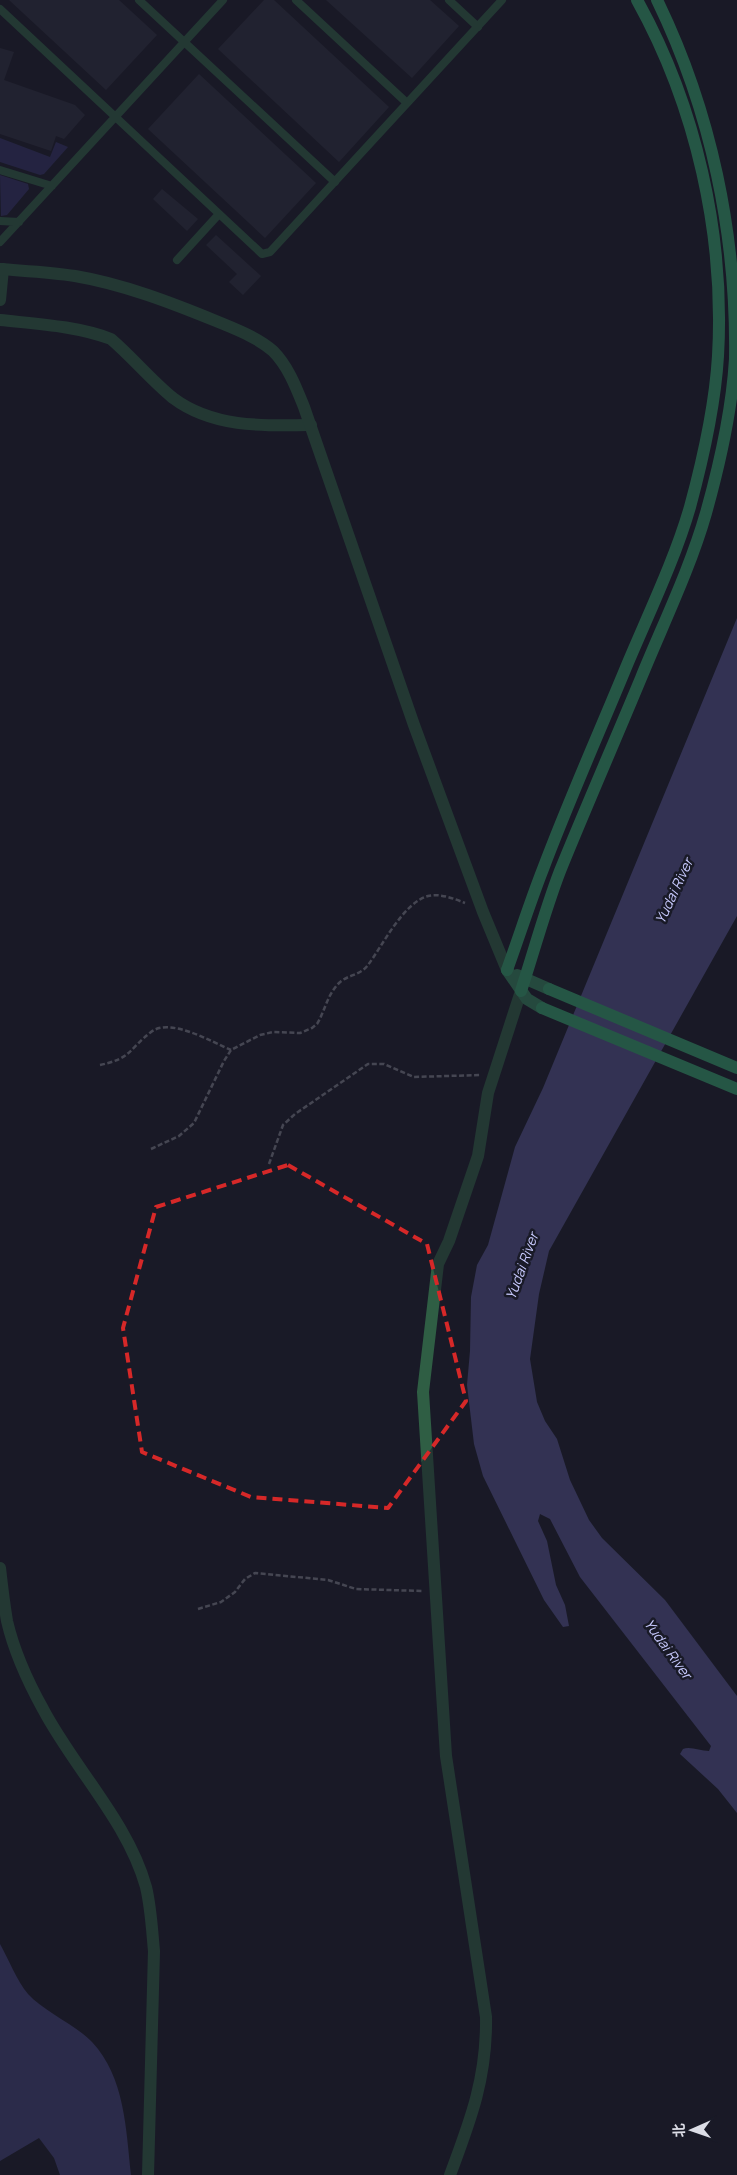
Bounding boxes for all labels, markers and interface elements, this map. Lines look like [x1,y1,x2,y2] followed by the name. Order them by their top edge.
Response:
[650,853,698,926] water label: Yudai River
[501,1228,543,1302] water label: Yudai River
[640,1615,698,1684] water label: Yudai River
[667,2105,717,2155] north arrow
[669,2123,688,2138] text: 北

